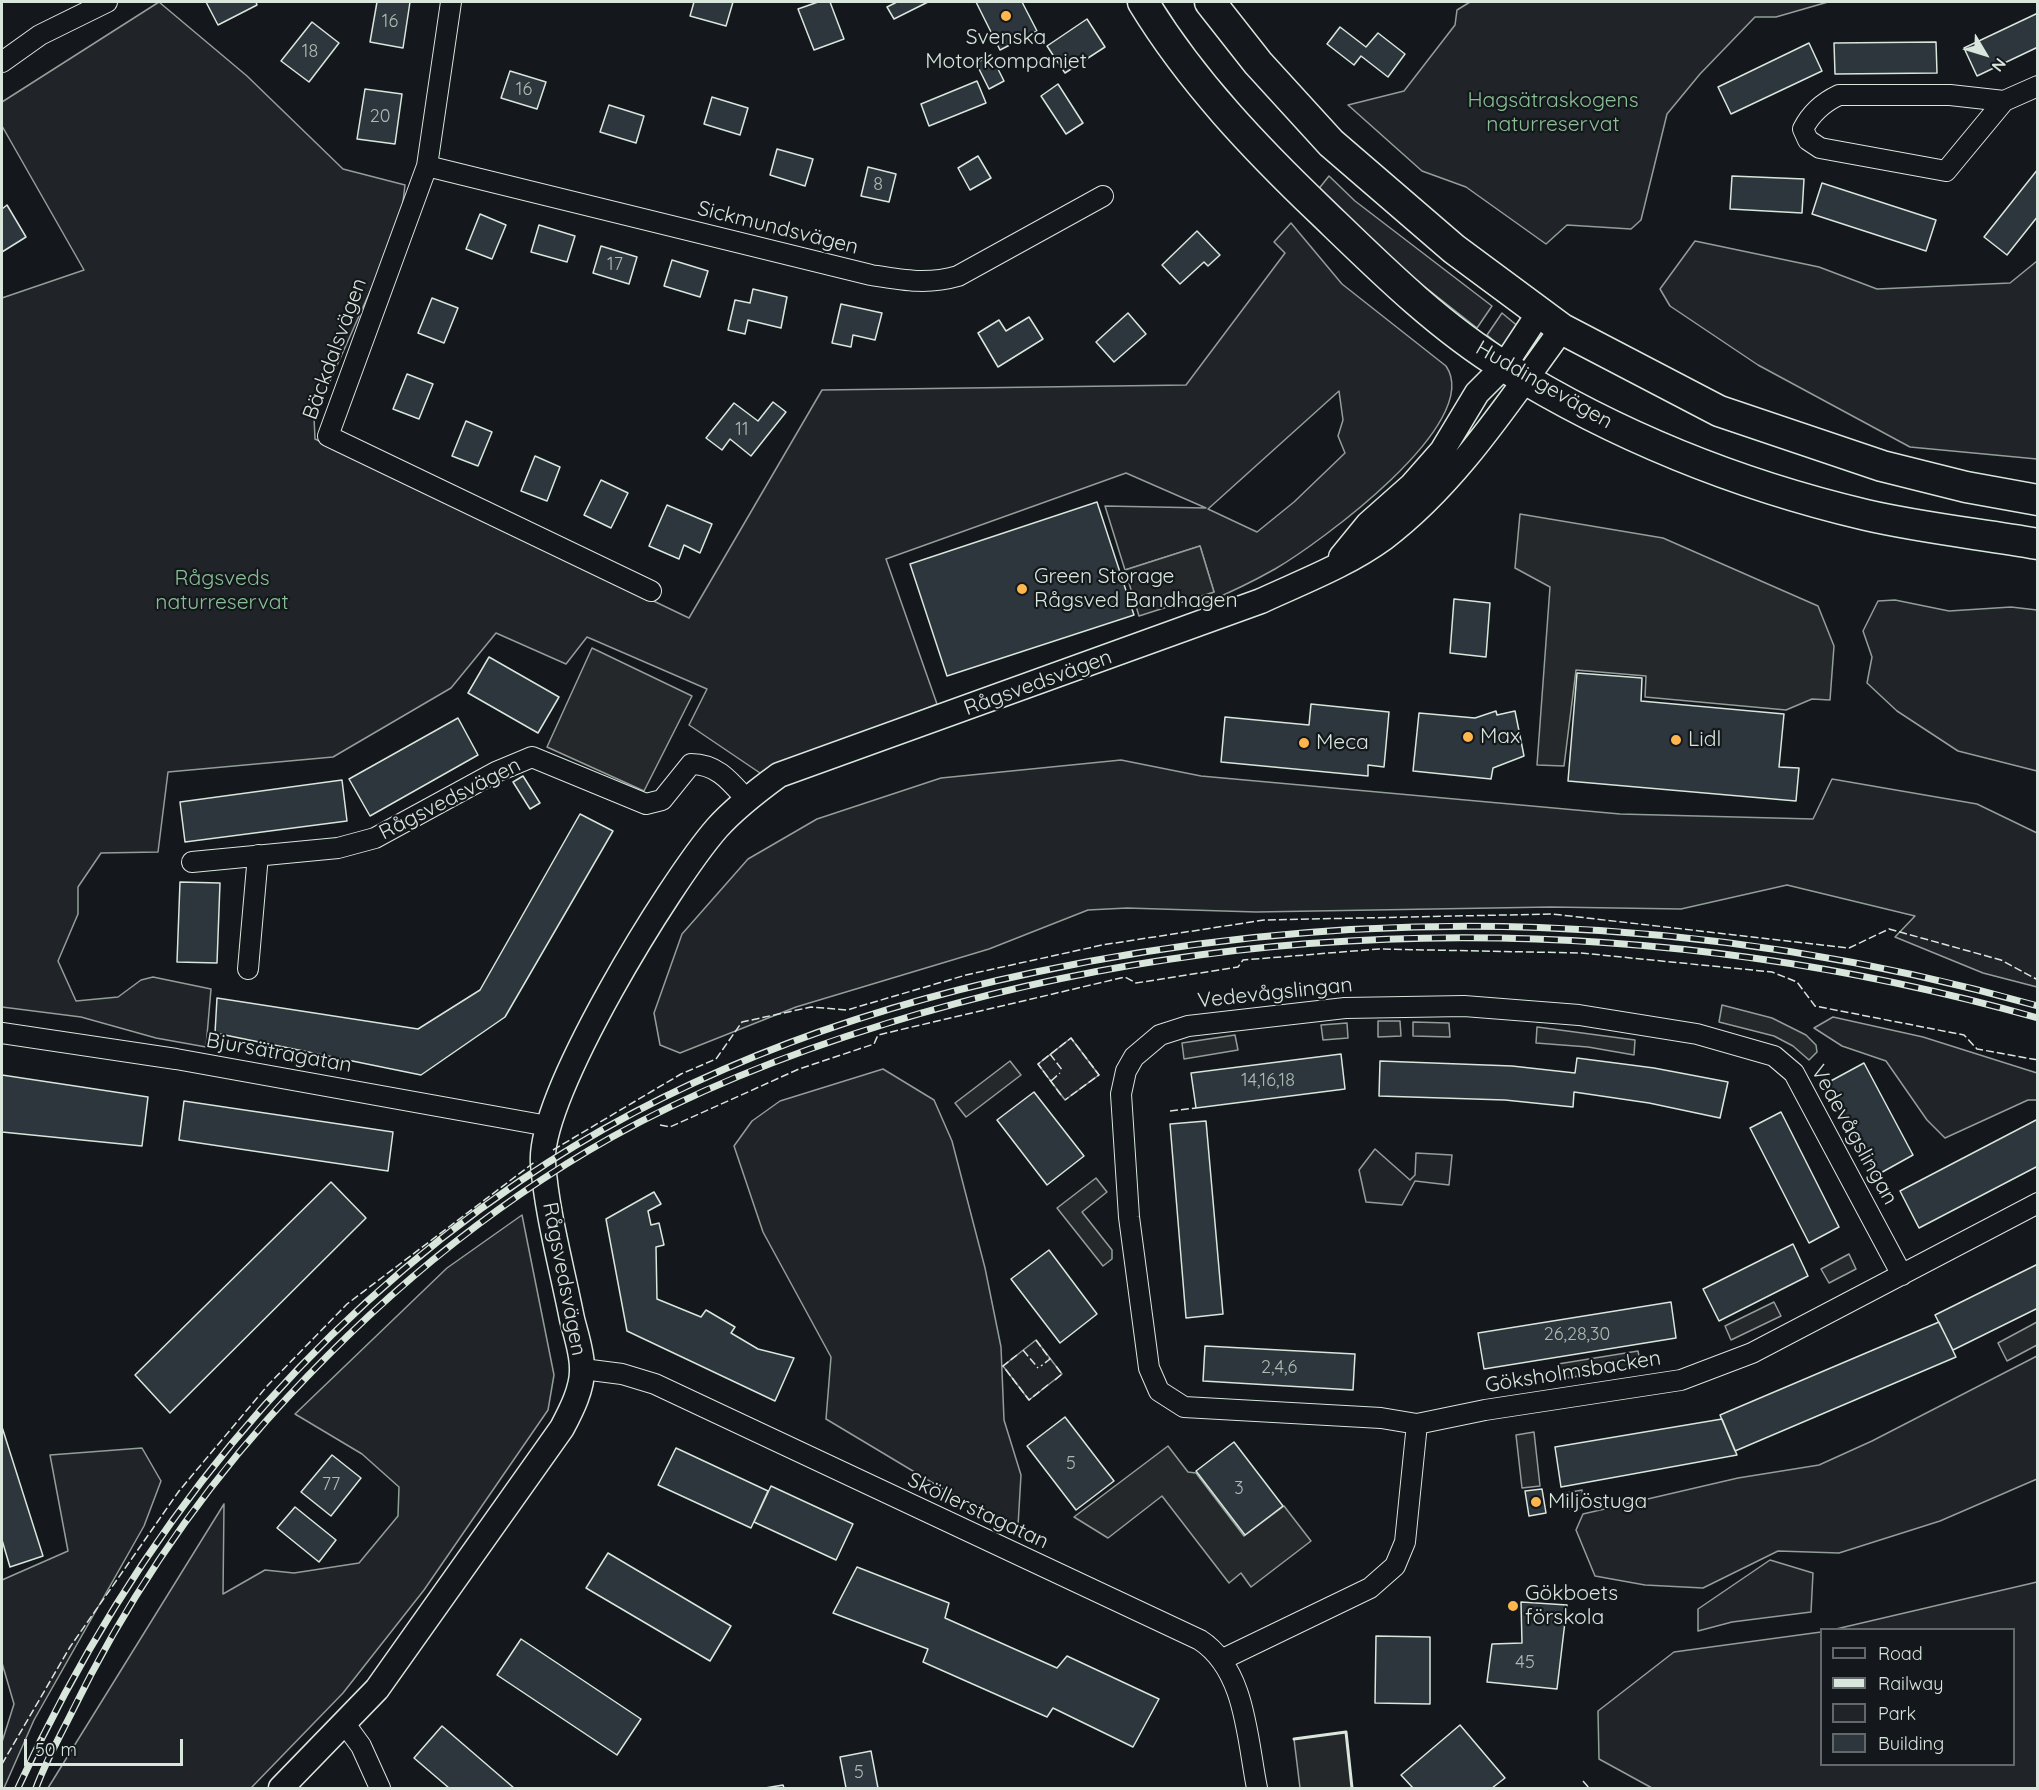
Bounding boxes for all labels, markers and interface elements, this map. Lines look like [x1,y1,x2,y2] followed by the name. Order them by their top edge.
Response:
[999,9,1013,23] marker: Svenska Motorkompaniet
[382,11,398,33] house number: 16
[1955,24,2015,84] north arrow
[925,25,1087,75] place label: Svenska Motorkompaniet
[302,41,318,63] house number: 18
[1988,54,2011,76] text: N
[516,79,532,101] house number: 16
[1467,88,1639,138] park label: Hagsätraskogens naturreservat
[370,106,390,128] house number: 20
[873,174,883,196] house number: 8
[695,196,861,260] street label: Sickmundsvägen
[607,254,623,276] house number: 17
[298,275,372,423] street label: Bäckdalsvägen
[1471,336,1617,434] street label: Huddingevägen
[735,419,749,441] house number: 11
[1034,564,1238,614] place label: Green Storage Rågsved Bandhagen
[155,566,289,616] park label: Rågsveds naturreservat
[1015,582,1029,596] marker: Green Storage Rågsved Bandhagen
[961,645,1115,721] street label: Rågsvedsvägen
[1480,724,1520,750] place label: Max
[1688,727,1721,753] place label: Lidl
[1316,730,1369,756] place label: Meca
[1461,730,1475,744] marker: Max
[1669,733,1683,747] marker: Lidl
[1297,736,1311,750] marker: Meca
[375,752,525,846] street label: Rågsvedsvägen
[1196,972,1354,1014] street label: Vedevågslingan
[204,1028,354,1078] street label: Bjursätragatan
[1805,1061,1903,1209] street label: Vedevågslingan
[1241,1070,1295,1092] house number: 14,16,18
[537,1200,591,1358] street label: Rågsvedsvägen
[1544,1324,1610,1346] house number: 26,28,30
[1483,1346,1663,1398] street label: Göksholmsbacken
[1261,1357,1297,1379] house number: 2,4,6
[1066,1453,1076,1475] house number: 5
[904,1467,1052,1555] street label: Sköllerstagatan
[322,1474,340,1496] house number: 77
[1234,1478,1244,1500] house number: 3
[1548,1489,1647,1515] place label: Miljöstuga
[1529,1495,1543,1509] marker: Miljöstuga
[1525,1581,1618,1631] place label: Gökboets förskola
[1506,1599,1520,1613] marker: Gökboets förskola
[1820,1628,2015,1766] legend
[1878,1642,1923,1665] text: Road
[1515,1652,1535,1674] house number: 45
[1878,1672,1944,1695] text: Railway
[1878,1702,1916,1725] text: Park
[27,1727,186,1765] scale bar
[1878,1732,1944,1755] text: Building
[35,1738,77,1761] text: 50 m
[854,1762,864,1784] house number: 5

